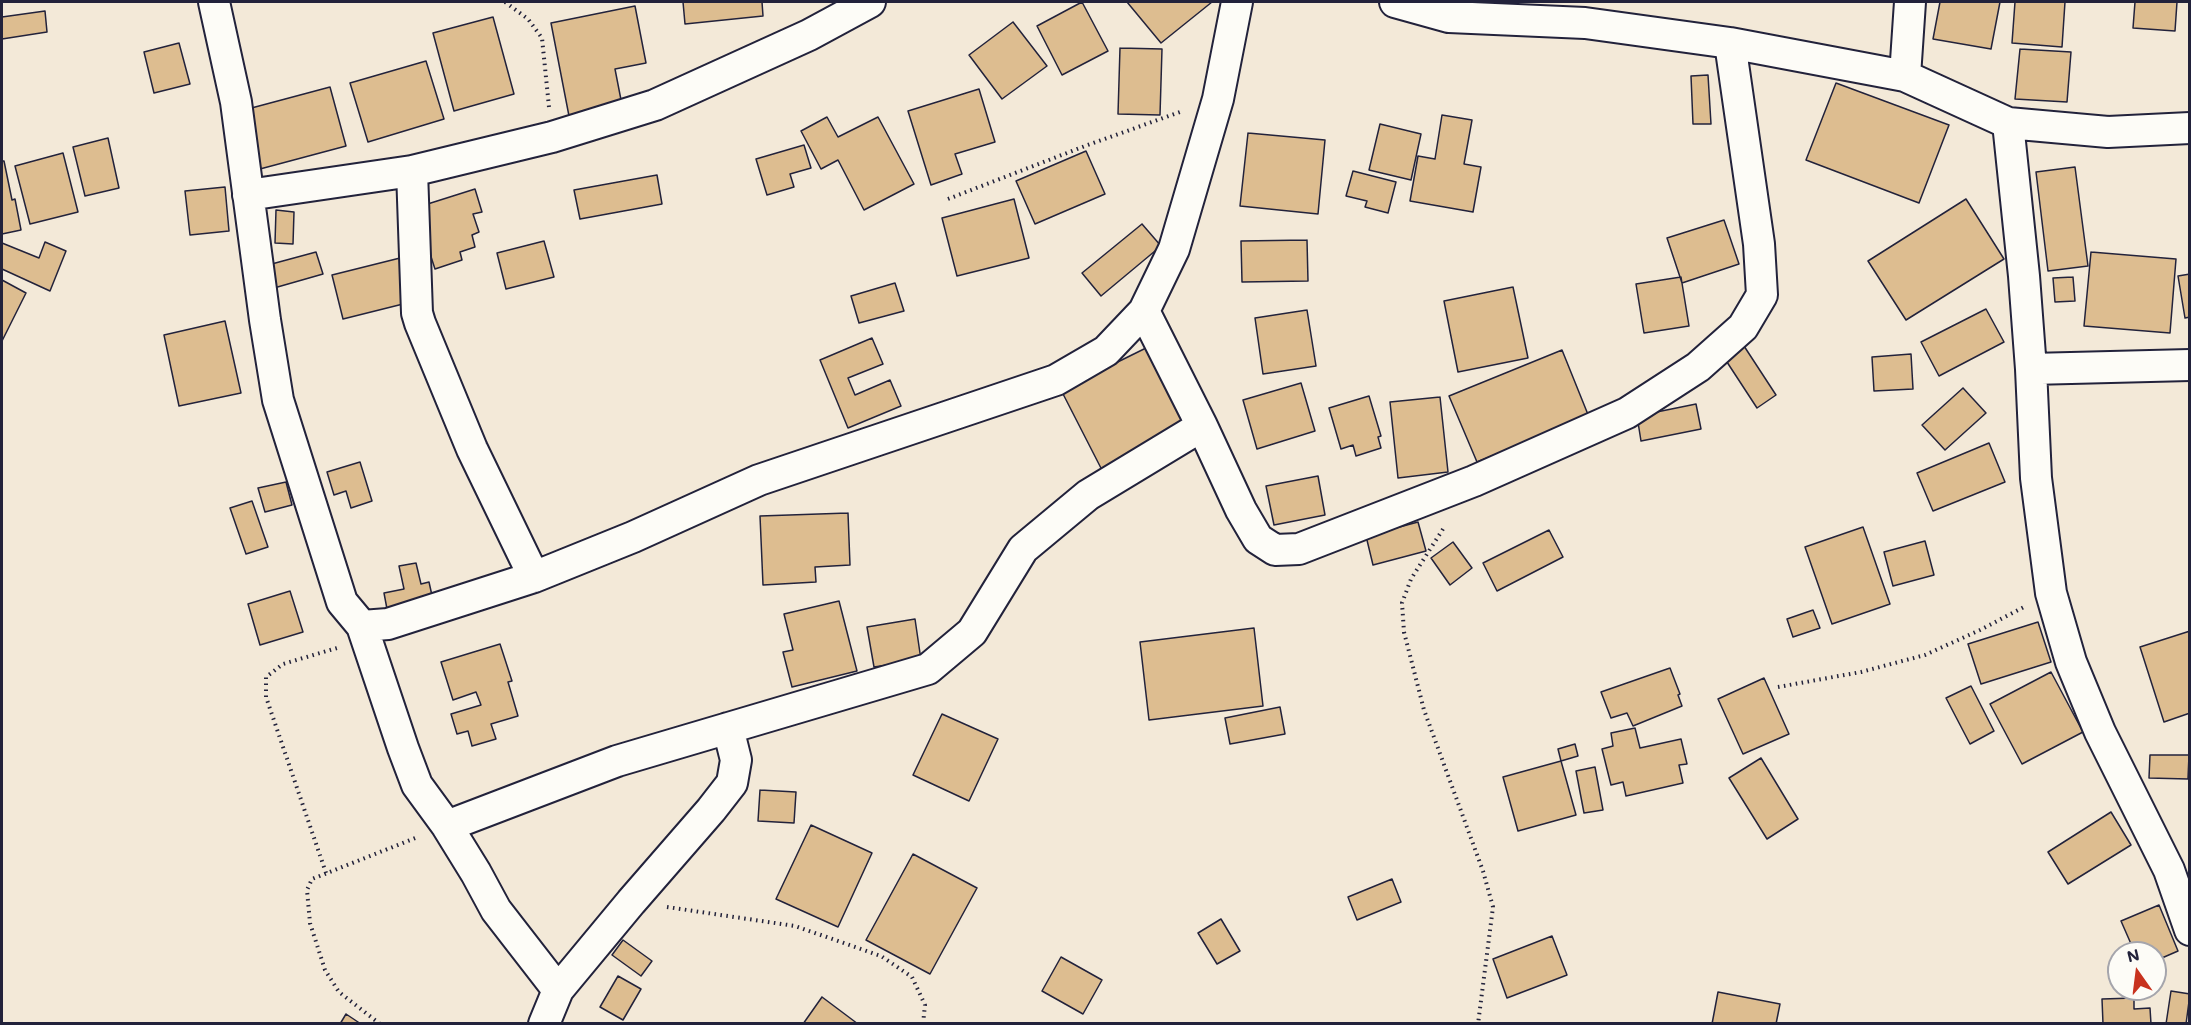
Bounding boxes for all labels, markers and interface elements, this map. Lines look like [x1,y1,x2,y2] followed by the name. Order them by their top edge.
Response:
[2107,941,2167,1001] north arrow
[2125,943,2141,967] text: N

